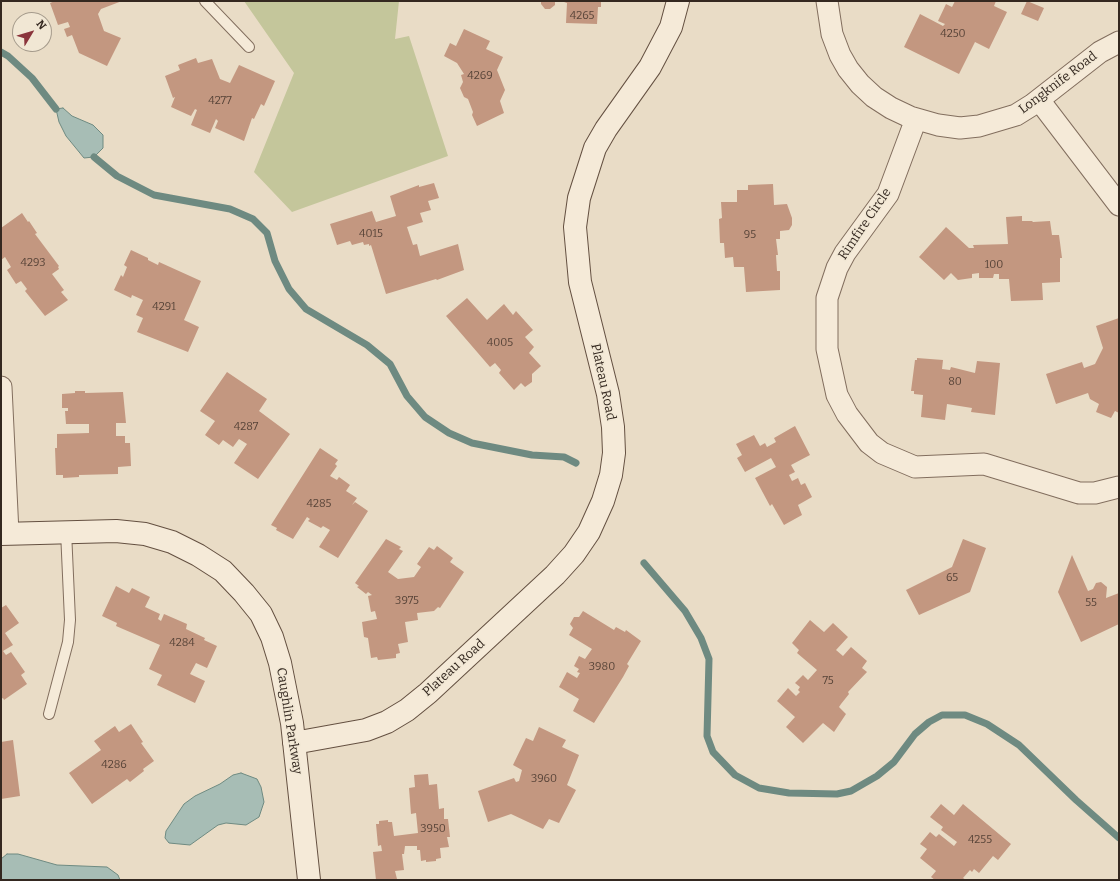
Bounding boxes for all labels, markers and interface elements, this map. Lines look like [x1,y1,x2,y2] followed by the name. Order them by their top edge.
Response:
[570,9,594,23] house number: 4265
[12,12,52,52] north arrow
[33,18,49,32] text: N
[940,27,966,41] house number: 4250
[1016,49,1100,117] street label: Longknife Road
[467,69,493,83] house number: 4269
[208,94,232,108] house number: 4277
[835,185,895,263] street label: Rimfire Circle
[359,227,383,241] house number: 4015
[744,228,756,242] house number: 95
[21,256,45,270] house number: 4293
[985,258,1003,272] house number: 100
[152,300,176,314] house number: 4291
[487,336,513,350] house number: 4005
[587,342,619,422] street label: Plateau Road
[948,375,962,389] house number: 80
[234,420,258,434] house number: 4287
[307,497,331,511] house number: 4285
[946,571,958,585] house number: 65
[395,594,419,608] house number: 3975
[1085,596,1097,610] house number: 55
[169,636,195,650] house number: 4284
[420,636,488,700] street label: Plateau Road
[589,660,615,674] house number: 3980
[273,666,305,776] street label: Caughlin Parkway
[822,674,834,688] house number: 75
[101,758,127,772] house number: 4286
[531,772,557,786] house number: 3960
[420,822,446,836] house number: 3950
[968,833,992,847] house number: 4255

